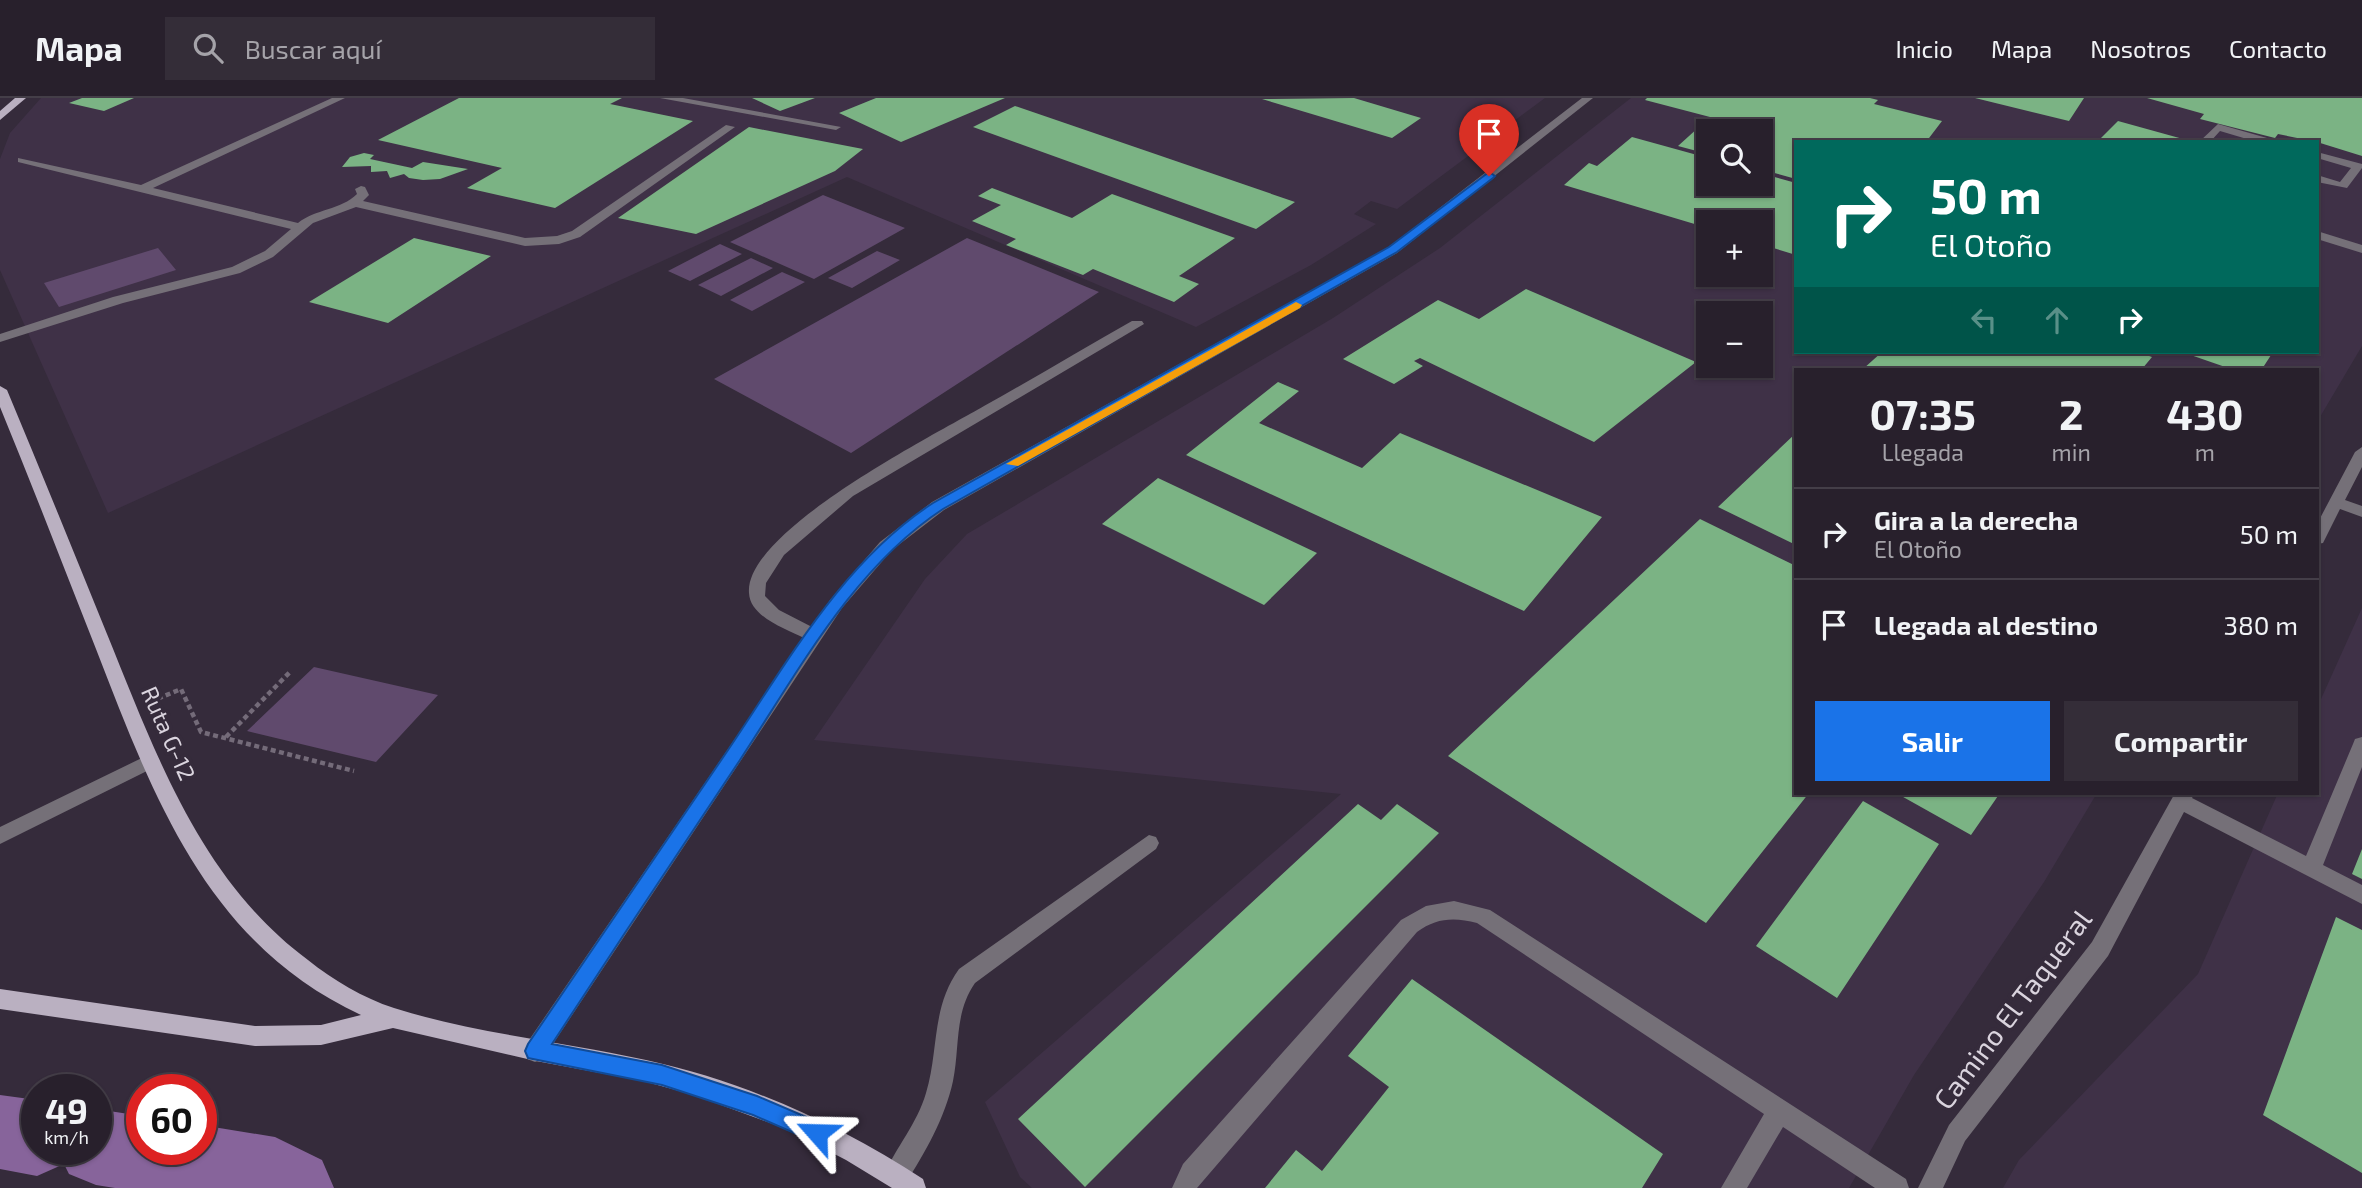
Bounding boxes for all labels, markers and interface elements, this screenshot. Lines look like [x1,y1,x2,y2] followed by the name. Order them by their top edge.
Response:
[165,17,655,80] search box
[35,28,123,68] text: Mapa
[189,29,227,67] icon: search
[245,33,382,64] text: Buscar aquí
[1895,34,1953,63] text: Inicio
[1991,34,2052,63] text: Mapa
[2090,34,2191,63] text: Nosotros
[2229,34,2327,63] text: Contacto
[1459,104,1519,176] pin
[1470,115,1508,153] icon: arrive
[1696,119,1773,378] map controls
[1696,119,1773,196] button: search
[1930,165,2042,224] text: 50 m
[1815,168,1906,259] icon: right
[1696,210,1773,287] button: +
[1930,225,2052,263] text: El Otoño
[1696,301,1773,378] button: −
[1965,301,2003,339] icon: left
[2038,301,2076,339] icon: ahead
[2111,301,2149,339] icon: right
[1870,388,1976,438] text: 07:35
[2059,388,2083,438] text: 2
[2166,388,2243,438] text: 430
[1882,438,1964,466] text: Llegada
[2052,438,2091,466] text: min
[2195,438,2215,466] text: m
[1874,504,2078,535] text: Gira a la derecha
[1815,515,1853,553] icon: right
[2240,518,2298,549] text: 50 m
[1874,535,1962,563] text: El Otoño
[1815,606,1853,644] icon: arrive
[1874,609,2098,640] text: Llegada al destino
[2224,609,2298,640] text: 380 m
[136,682,202,784] street label: Ruta G-12
[1815,701,2050,781] button: Salir
[2064,701,2298,781] button: Compartir
[1926,902,2099,1115] street label: Camino El Taqueral
[126,1074,217,1165] speed limit sign: 60
[45,1089,88,1131] text: 49
[780,1096,854,1170] position arrow
[44,1126,89,1148] text: km/h

